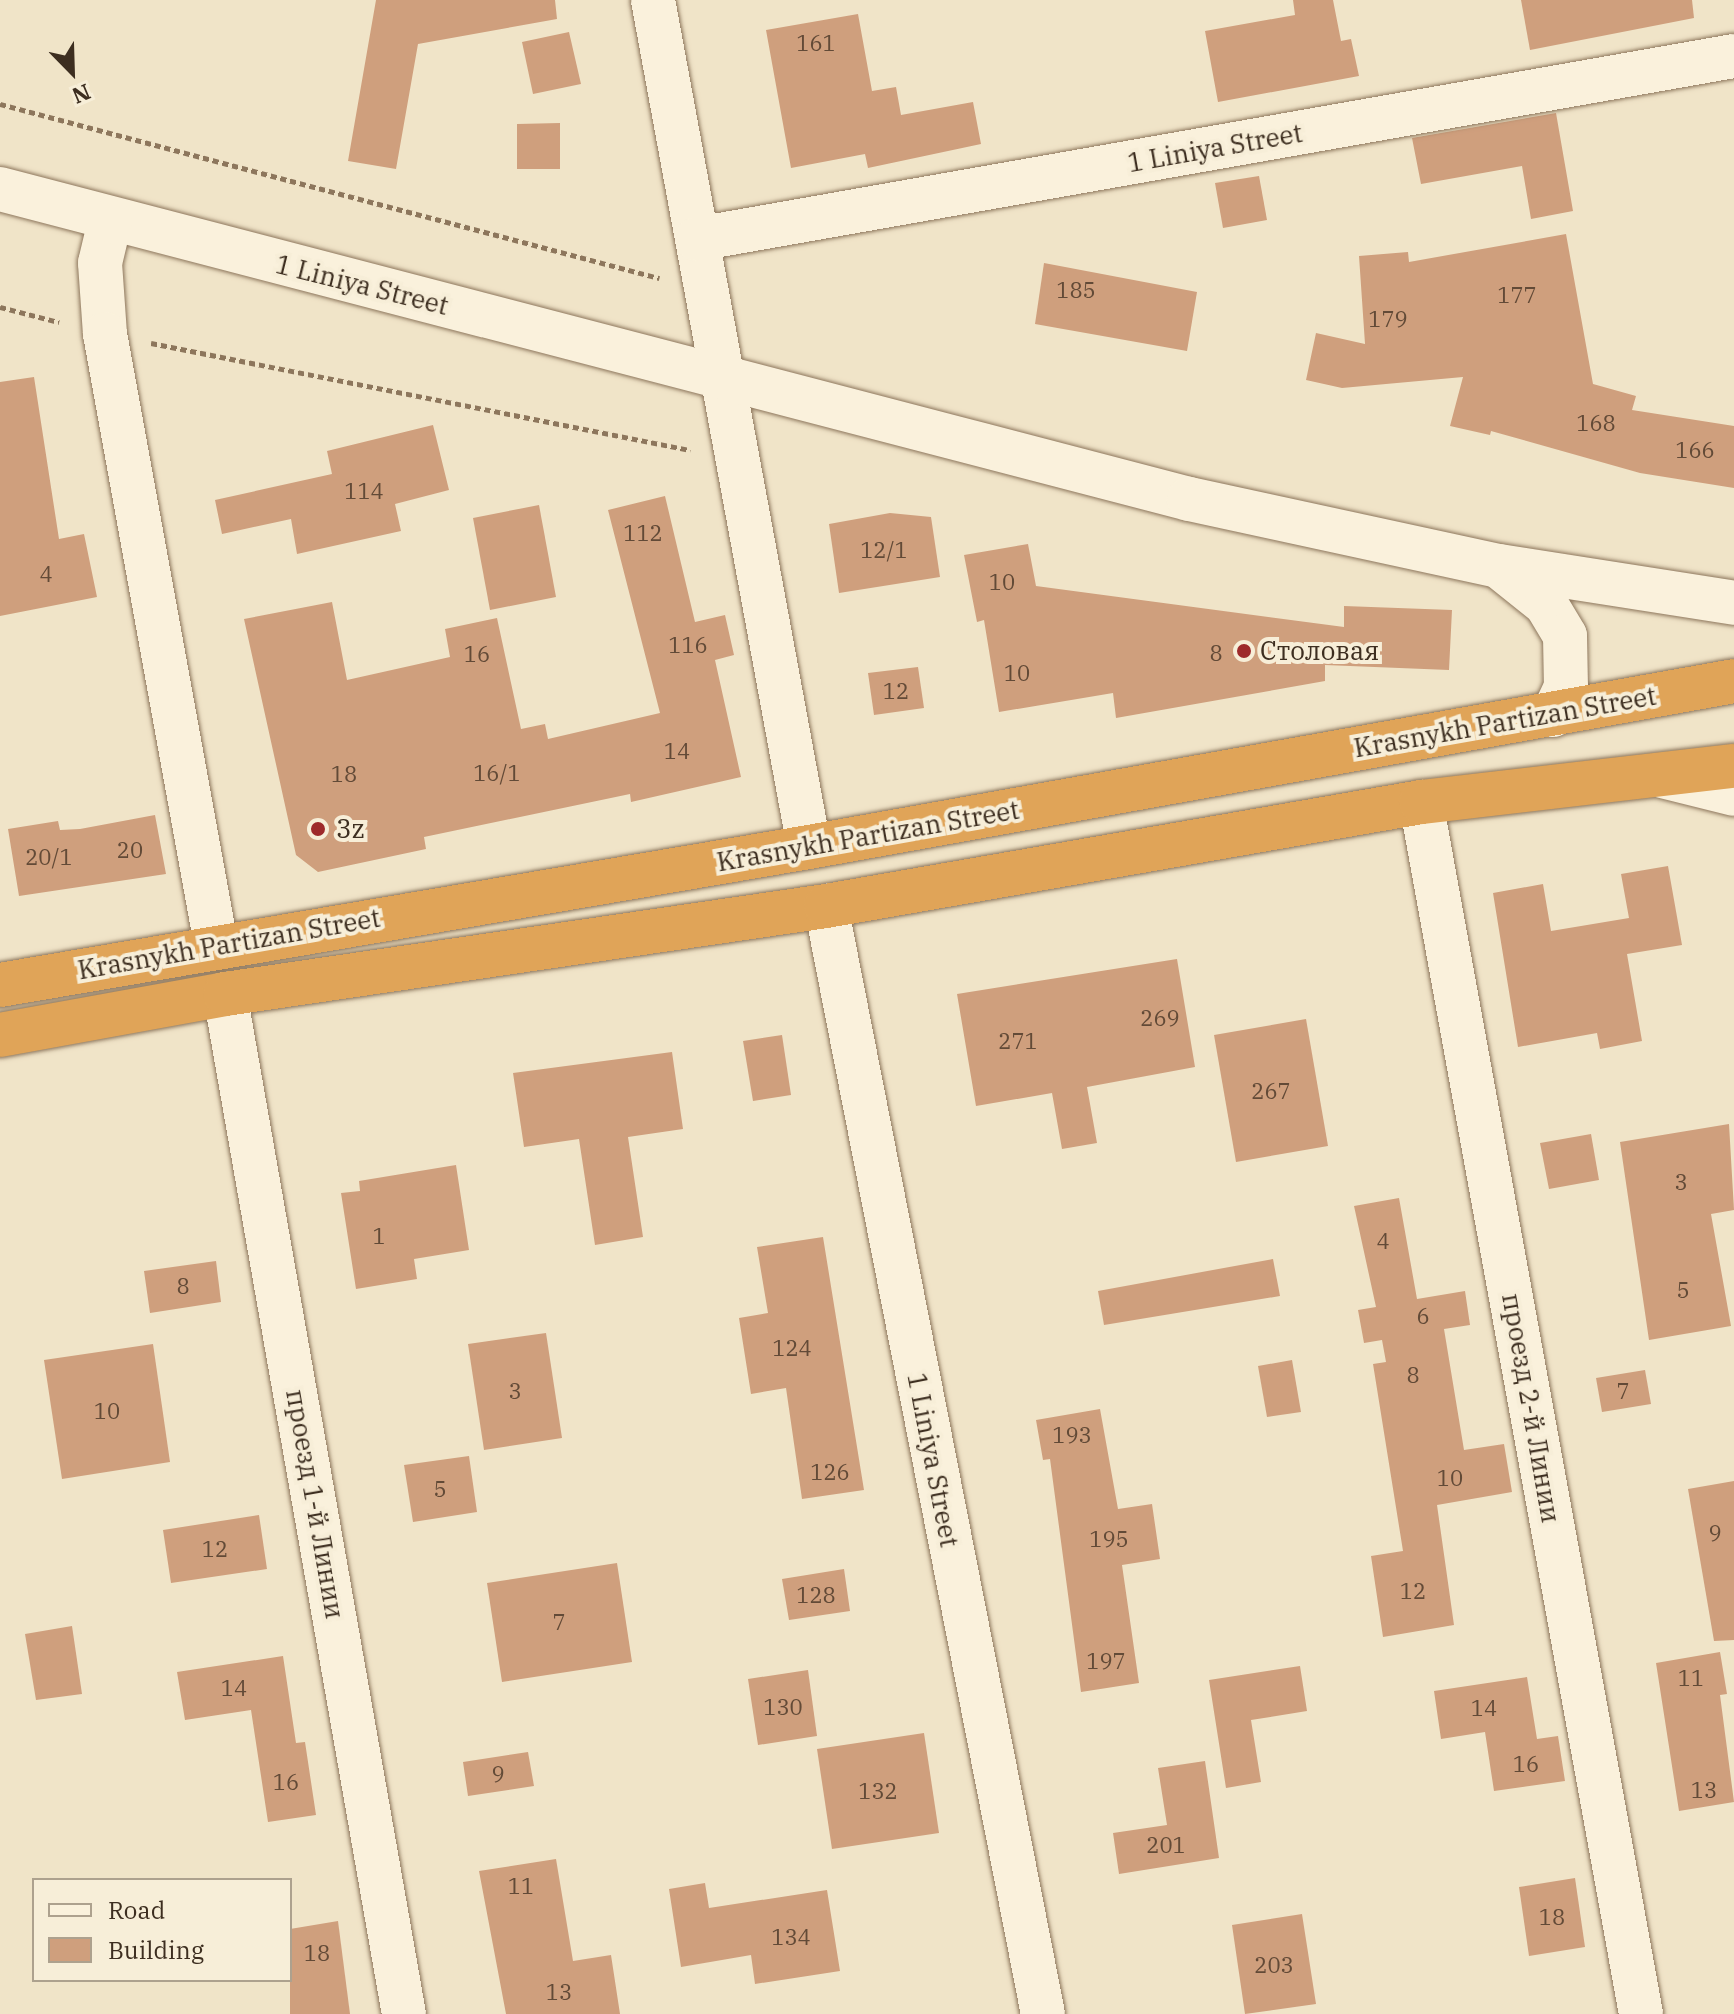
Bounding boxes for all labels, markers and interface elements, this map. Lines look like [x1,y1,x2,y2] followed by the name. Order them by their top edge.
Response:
[796,30,836,56] house number: 161
[32,32,112,112] north arrow
[68,78,95,111] text: N
[1125,117,1305,179] street label: 1 Liniya Street
[272,248,452,322] street label: 1 Liniya Street
[1056,277,1096,303] house number: 185
[1497,282,1537,308] house number: 177
[1368,306,1408,332] house number: 179
[1576,410,1616,436] house number: 168
[1675,437,1715,463] house number: 166
[344,478,384,504] house number: 114
[623,520,663,546] house number: 112
[860,537,908,563] house number: 12/1
[39,561,53,587] house number: 4
[989,569,1015,595] house number: 10
[668,632,708,658] house number: 116
[1260,635,1379,667] place label: Столовая
[1209,640,1223,666] house number: 8
[464,641,490,667] house number: 16
[1235,642,1253,660] marker: Столовая
[1004,660,1030,686] house number: 10
[883,678,909,704] house number: 12
[1351,680,1659,764] street label: Krasnykh Partizan Street
[664,738,690,764] house number: 14
[473,760,521,786] house number: 16/1
[331,761,357,787] house number: 18
[714,794,1022,878] street label: Krasnykh Partizan Street
[336,813,365,845] place label: 3z
[307,818,329,840] marker: 3z
[117,837,143,863] house number: 20
[25,844,73,870] house number: 20/1
[75,902,383,986] street label: Krasnykh Partizan Street
[1140,1005,1180,1031] house number: 269
[998,1028,1038,1054] house number: 271
[1251,1078,1291,1104] house number: 267
[1674,1169,1688,1195] house number: 3
[372,1223,386,1249] house number: 1
[1376,1228,1390,1254] house number: 4
[176,1273,190,1299] house number: 8
[1676,1277,1690,1303] house number: 5
[1495,1291,1567,1525] street label: проезд 2-й Линии
[1416,1303,1430,1329] house number: 6
[772,1335,812,1361] house number: 124
[1406,1362,1420,1388] house number: 8
[901,1370,965,1550] street label: 1 Liniya Street
[508,1378,522,1404] house number: 3
[1616,1378,1630,1404] house number: 7
[279,1387,351,1621] street label: проезд 1-й Линии
[94,1398,120,1424] house number: 10
[1052,1422,1092,1448] house number: 193
[810,1459,850,1485] house number: 126
[1437,1465,1463,1491] house number: 10
[433,1476,447,1502] house number: 5
[1708,1520,1722,1546] house number: 9
[1089,1526,1129,1552] house number: 195
[202,1536,228,1562] house number: 12
[1400,1578,1426,1604] house number: 12
[796,1582,836,1608] house number: 128
[552,1609,566,1635] house number: 7
[1086,1648,1126,1674] house number: 197
[1678,1665,1704,1691] house number: 11
[221,1675,247,1701] house number: 14
[763,1694,803,1720] house number: 130
[1471,1695,1497,1721] house number: 14
[1513,1751,1539,1777] house number: 16
[491,1761,505,1787] house number: 9
[273,1769,299,1795] house number: 16
[1691,1777,1717,1803] house number: 13
[858,1778,898,1804] house number: 132
[1146,1832,1186,1858] house number: 201
[508,1873,534,1899] house number: 11
[32,1878,292,1982] legend
[108,1894,165,1926] text: Road
[1539,1904,1565,1930] house number: 18
[771,1924,811,1950] house number: 134
[108,1934,204,1966] text: Building
[304,1940,330,1966] house number: 18
[1254,1952,1294,1978] house number: 203
[546,1979,572,2005] house number: 13

